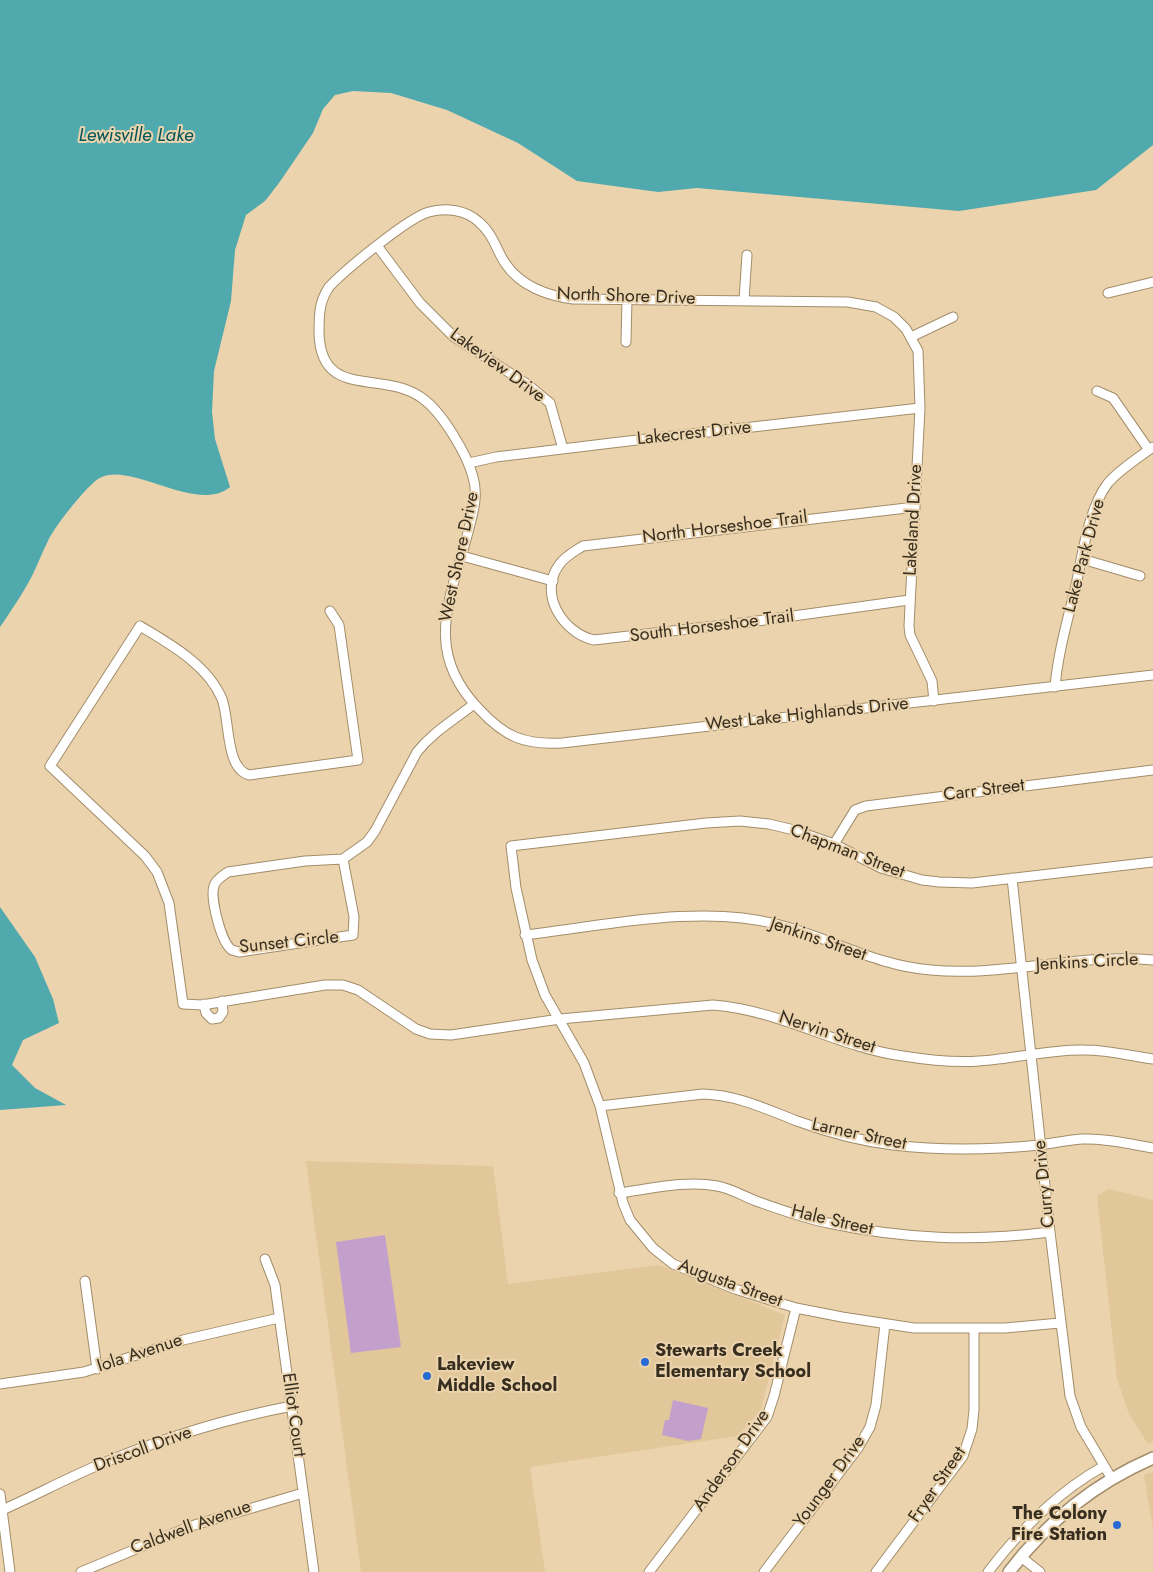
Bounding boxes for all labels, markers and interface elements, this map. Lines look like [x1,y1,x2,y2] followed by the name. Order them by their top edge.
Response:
[79,125,193,147] water label: Lewisville Lake
[556,284,696,310] street label: North Shore Drive
[445,324,549,408] street label: Lakeview Drive
[636,417,752,451] street label: Lakecrest Drive
[900,464,928,576] street label: Lakeland Drive
[436,490,484,624] street label: West Shore Drive
[1059,497,1111,615] street label: Lake Park Drive
[641,507,809,549] street label: North Horseshoe Trail
[629,606,795,648] street label: South Horseshoe Trail
[704,694,910,736] street label: West Lake Highlands Drive
[942,775,1026,807] street label: Carr Street
[787,820,907,884] street label: Chapman Street
[767,913,869,967] street label: Jenkins Street
[238,927,340,959] street label: Sunset Circle
[1035,950,1139,976] street label: Jenkins Circle
[776,1007,878,1059] street label: Nervin Street
[810,1114,908,1156] street label: Larner Street
[1030,1139,1060,1229] street label: Curry Drive
[789,1201,875,1241] street label: Hale Street
[675,1255,785,1313] street label: Augusta Street
[95,1330,185,1378] street label: Iola Avenue
[655,1341,811,1384] place label: Stewarts Creek Elementary School
[437,1355,557,1398] place label: Lakeview Middle School
[639,1356,651,1368] marker: Stewarts Creek Elementary School
[421,1370,433,1382] marker: Lakeview Middle School
[276,1372,310,1458] street label: Elliot Court
[689,1406,775,1516] street label: Anderson Drive
[91,1422,195,1478] street label: Driscoll Drive
[789,1432,871,1532] street label: Younger Drive
[905,1443,971,1527] street label: Fryer Street
[128,1496,254,1560] street label: Caldwell Avenue
[1011,1504,1107,1546] place label: The Colony Fire Station
[1111,1519,1123,1531] marker: The Colony Fire Station

